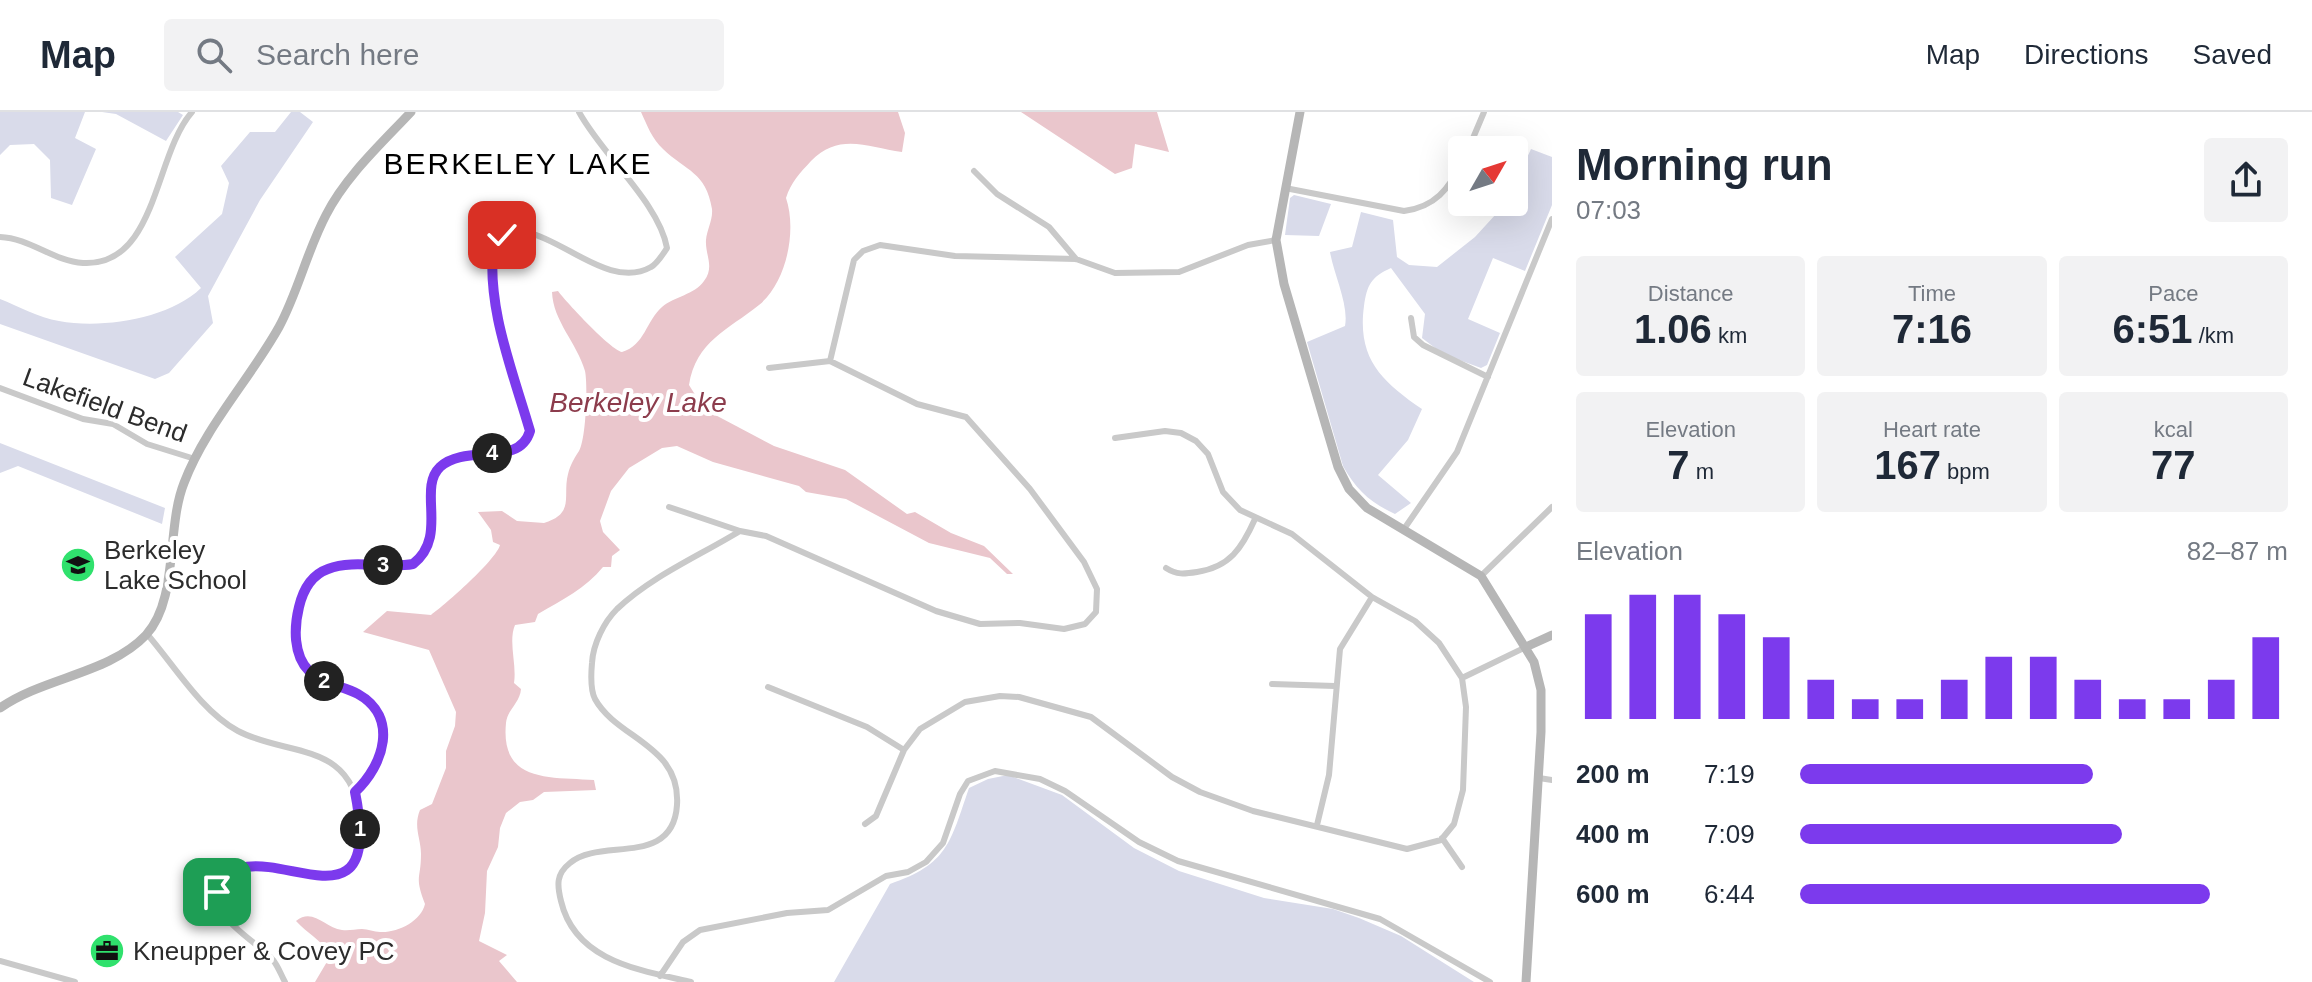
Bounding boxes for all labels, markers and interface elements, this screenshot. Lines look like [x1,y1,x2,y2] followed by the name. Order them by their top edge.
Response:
[164,19,724,91] search box
[192,33,236,77] icon: search
[40,34,116,76] text: Map
[256,38,419,71] text: Search here
[1926,39,1980,70] text: Map
[2024,39,2149,70] text: Directions
[2193,39,2272,70] text: Saved
[1448,136,1528,216] north arrow
[1448,136,1528,216] map controls
[2204,138,2288,222] button: share
[1576,140,1833,189] text: Morning run
[384,147,652,180] district label: BERKELEY LAKE
[1576,195,1641,225] text: 07:03
[468,201,536,269] pin
[480,213,524,257] icon: check
[1648,281,1733,306] text: Distance
[1908,281,1956,306] text: Time
[2148,281,2198,306] text: Pace
[1634,307,1712,351] text: 1.06
[1892,307,1972,351] text: 7:16
[2113,307,2193,351] text: 6:51
[1712,323,1747,348] text: km
[2193,323,2234,348] text: /km
[19,361,191,449] street label: Lakefield Bend
[549,387,727,418] water label: Berkeley Lake
[1645,417,1736,442] text: Elevation
[1883,417,1981,442] text: Heart rate
[2154,417,2193,442] text: kcal
[472,433,512,473] pin: 4
[486,440,498,465] text: 4
[1667,443,1690,487] text: 7
[1874,443,1941,487] text: 167
[2151,443,2196,487] text: 77
[1690,459,1714,484] text: m
[1941,459,1990,484] text: bpm
[104,535,247,595] place label: Berkeley Lake School
[1576,536,1683,566] text: Elevation
[2187,536,2288,566] text: 82–87 m
[363,545,403,585] pin: 3
[59,546,97,584] school or university icon: Berkeley Lake School
[377,552,389,577] text: 3
[304,661,344,701] pin: 2
[318,668,330,693] text: 2
[1576,759,1650,789] text: 200 m
[1704,759,1755,789] text: 7:19
[340,809,380,849] pin: 1
[354,816,366,841] text: 1
[1576,819,1650,849] text: 400 m
[1704,819,1755,849] text: 7:09
[183,858,251,926] pin
[195,870,239,914] icon: arrive
[1576,879,1650,909] text: 600 m
[1704,879,1755,909] text: 6:44
[88,932,126,970] office icon: Kneupper & Covey PC
[133,936,395,966] place label: Kneupper & Covey PC

